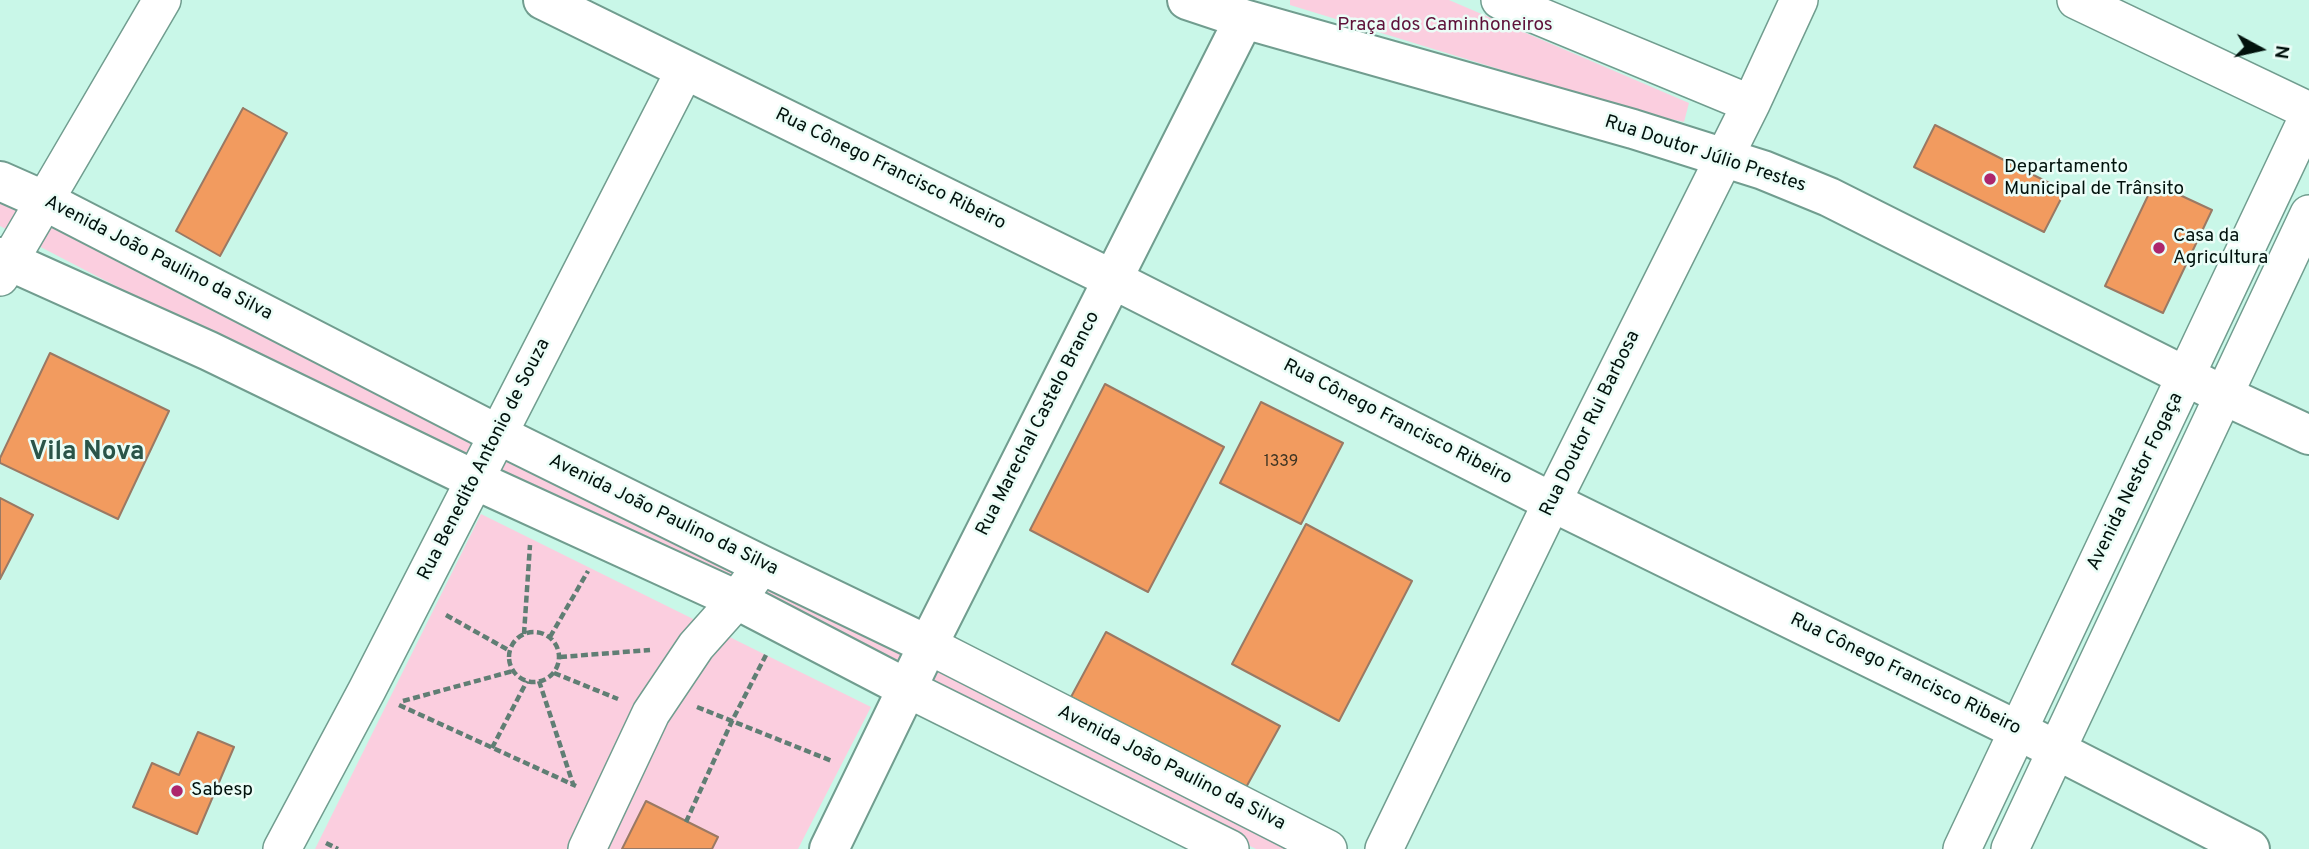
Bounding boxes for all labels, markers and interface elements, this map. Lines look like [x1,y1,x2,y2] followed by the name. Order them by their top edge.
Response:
[2225,14,2295,84] north arrow
[1337,15,1553,37] park label: Praça dos Caminhoneiros
[2268,43,2294,60] text: N
[771,104,1009,236] street label: Rua Cônego Francisco Ribeiro
[1601,112,1809,198] street label: Rua Doutor Júlio Prestes
[2004,157,2184,201] place label: Departamento Municipal de Trânsito
[1982,171,1998,187] marker: Departamento Municipal de Trânsito
[40,192,276,326] street label: Avenida João Paulino da Silva
[2173,226,2268,270] place label: Casa da Agricultura
[2151,240,2167,256] marker: Casa da Agricultura
[972,308,1106,540] street label: Rua Marechal Castelo Branco
[1536,327,1646,521] street label: Rua Doutor Rui Barbosa
[414,335,556,585] street label: Rua Benedito Antonio de Souza
[1279,355,1515,491] street label: Rua Cônego Francisco Ribeiro
[2083,389,2189,575] street label: Avenida Nestor Fogaça
[29,438,145,470] district label: Vila Nova
[545,450,781,582] street label: Avenida João Paulino da Silva
[1264,453,1298,473] house number: 1339
[1786,609,2024,741] street label: Rua Cônego Francisco Ribeiro
[1053,702,1289,836] street label: Avenida João Paulino da Silva
[191,780,253,802] place label: Sabesp
[169,783,185,799] marker: Sabesp

